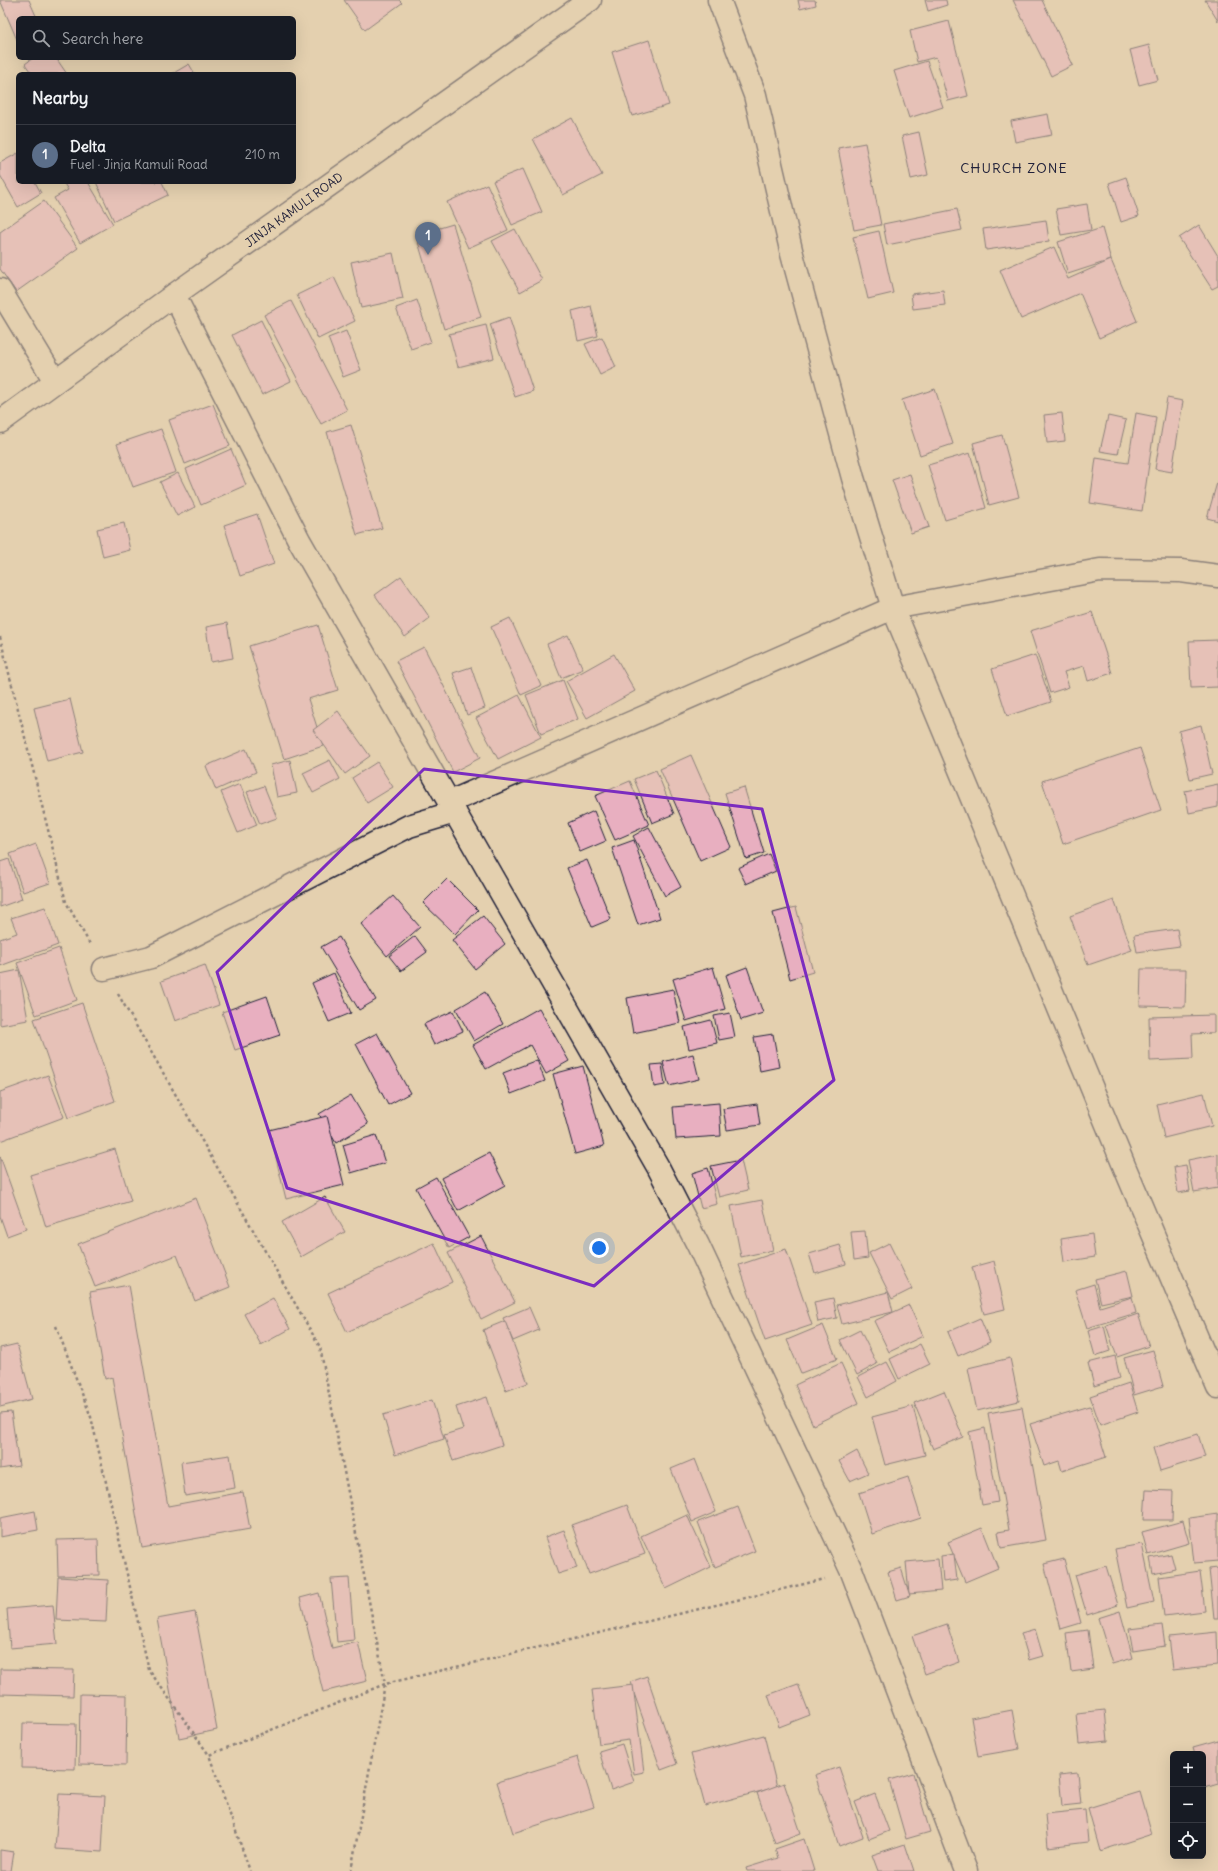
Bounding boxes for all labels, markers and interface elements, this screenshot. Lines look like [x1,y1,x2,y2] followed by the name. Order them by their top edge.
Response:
[16,16,296,60] search box
[30,27,52,49] icon: search
[62,29,143,48] text: Search here
[32,87,88,109] text: Nearby
[70,137,106,156] text: Delta
[42,146,48,163] text: 1
[245,146,280,163] text: 210 m
[70,156,208,173] text: Fuel · Jinja Kamuli Road
[960,159,1068,177] district label: CHURCH ZONE
[242,169,346,250] street label: JINJA KAMULI ROAD
[415,222,441,255] pin: 1
[589,1238,609,1258] your location
[1170,1751,1206,1859] map controls
[1170,1751,1206,1787] button: +
[1170,1787,1206,1823] button: −
[1170,1823,1206,1859] button: locate

